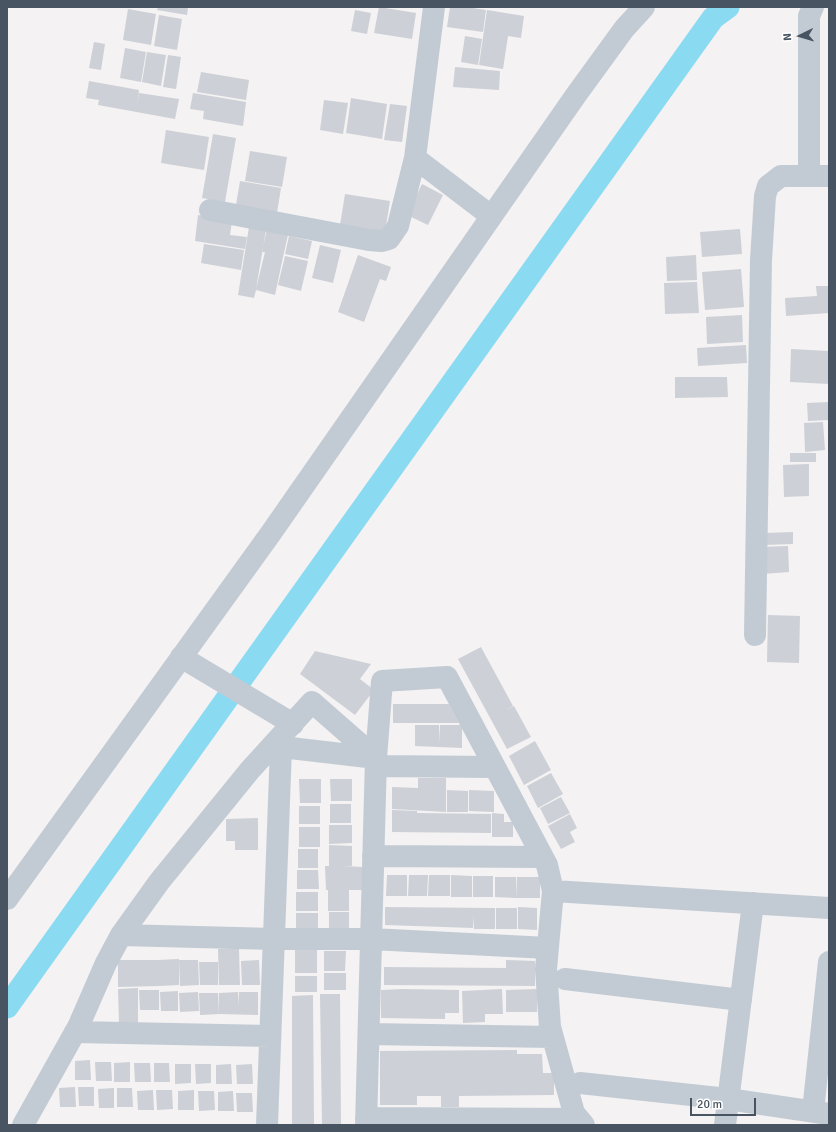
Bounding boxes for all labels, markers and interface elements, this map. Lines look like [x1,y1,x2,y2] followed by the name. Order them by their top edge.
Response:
[780,16,820,56] north arrow
[781,33,794,41] text: N
[692,1090,758,1116] scale bar
[697,1097,722,1112] text: 20 m

